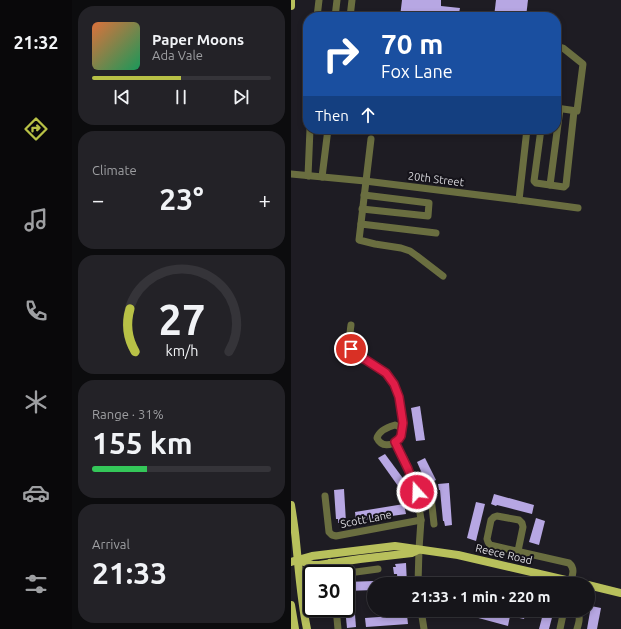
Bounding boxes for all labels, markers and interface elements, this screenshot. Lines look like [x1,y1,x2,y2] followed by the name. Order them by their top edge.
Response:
[315,28,367,80] icon: right
[381,28,443,59] text: 70 m
[152,31,244,48] text: Paper Moons
[13,32,59,52] text: 21:32
[152,48,203,62] text: Ada Vale
[381,61,453,81] text: Fox Lane
[111,86,133,108] icon: previous
[170,86,192,108] icon: pause
[230,86,252,108] icon: next
[357,104,379,126] icon: ahead
[315,107,349,124] text: Then
[22,115,50,143] icon: directions
[92,163,137,177] text: Climate
[407,170,465,188] street label: 20th Street
[159,182,204,216] text: 23°
[92,187,104,212] text: −
[259,187,271,212] text: +
[22,206,50,234] icon: music
[158,296,205,343] text: 27
[22,297,50,325] icon: phone
[334,332,368,366] pin
[340,338,362,360] icon: arrive
[165,343,198,359] text: km/h
[22,388,50,416] icon: climate
[92,407,164,421] text: Range · 31%
[92,426,193,460] text: 155 km
[396,471,438,513] position arrow
[22,479,50,507] icon: car
[339,508,393,530] street label: Scott Lane
[92,537,130,551] text: Arrival
[474,542,534,566] street label: Reece Road
[92,556,167,590] text: 21:33
[303,565,355,617] speed limit sign: 30
[22,570,50,598] icon: filters
[412,588,550,605] text: 21:33 · 1 min · 220 m

